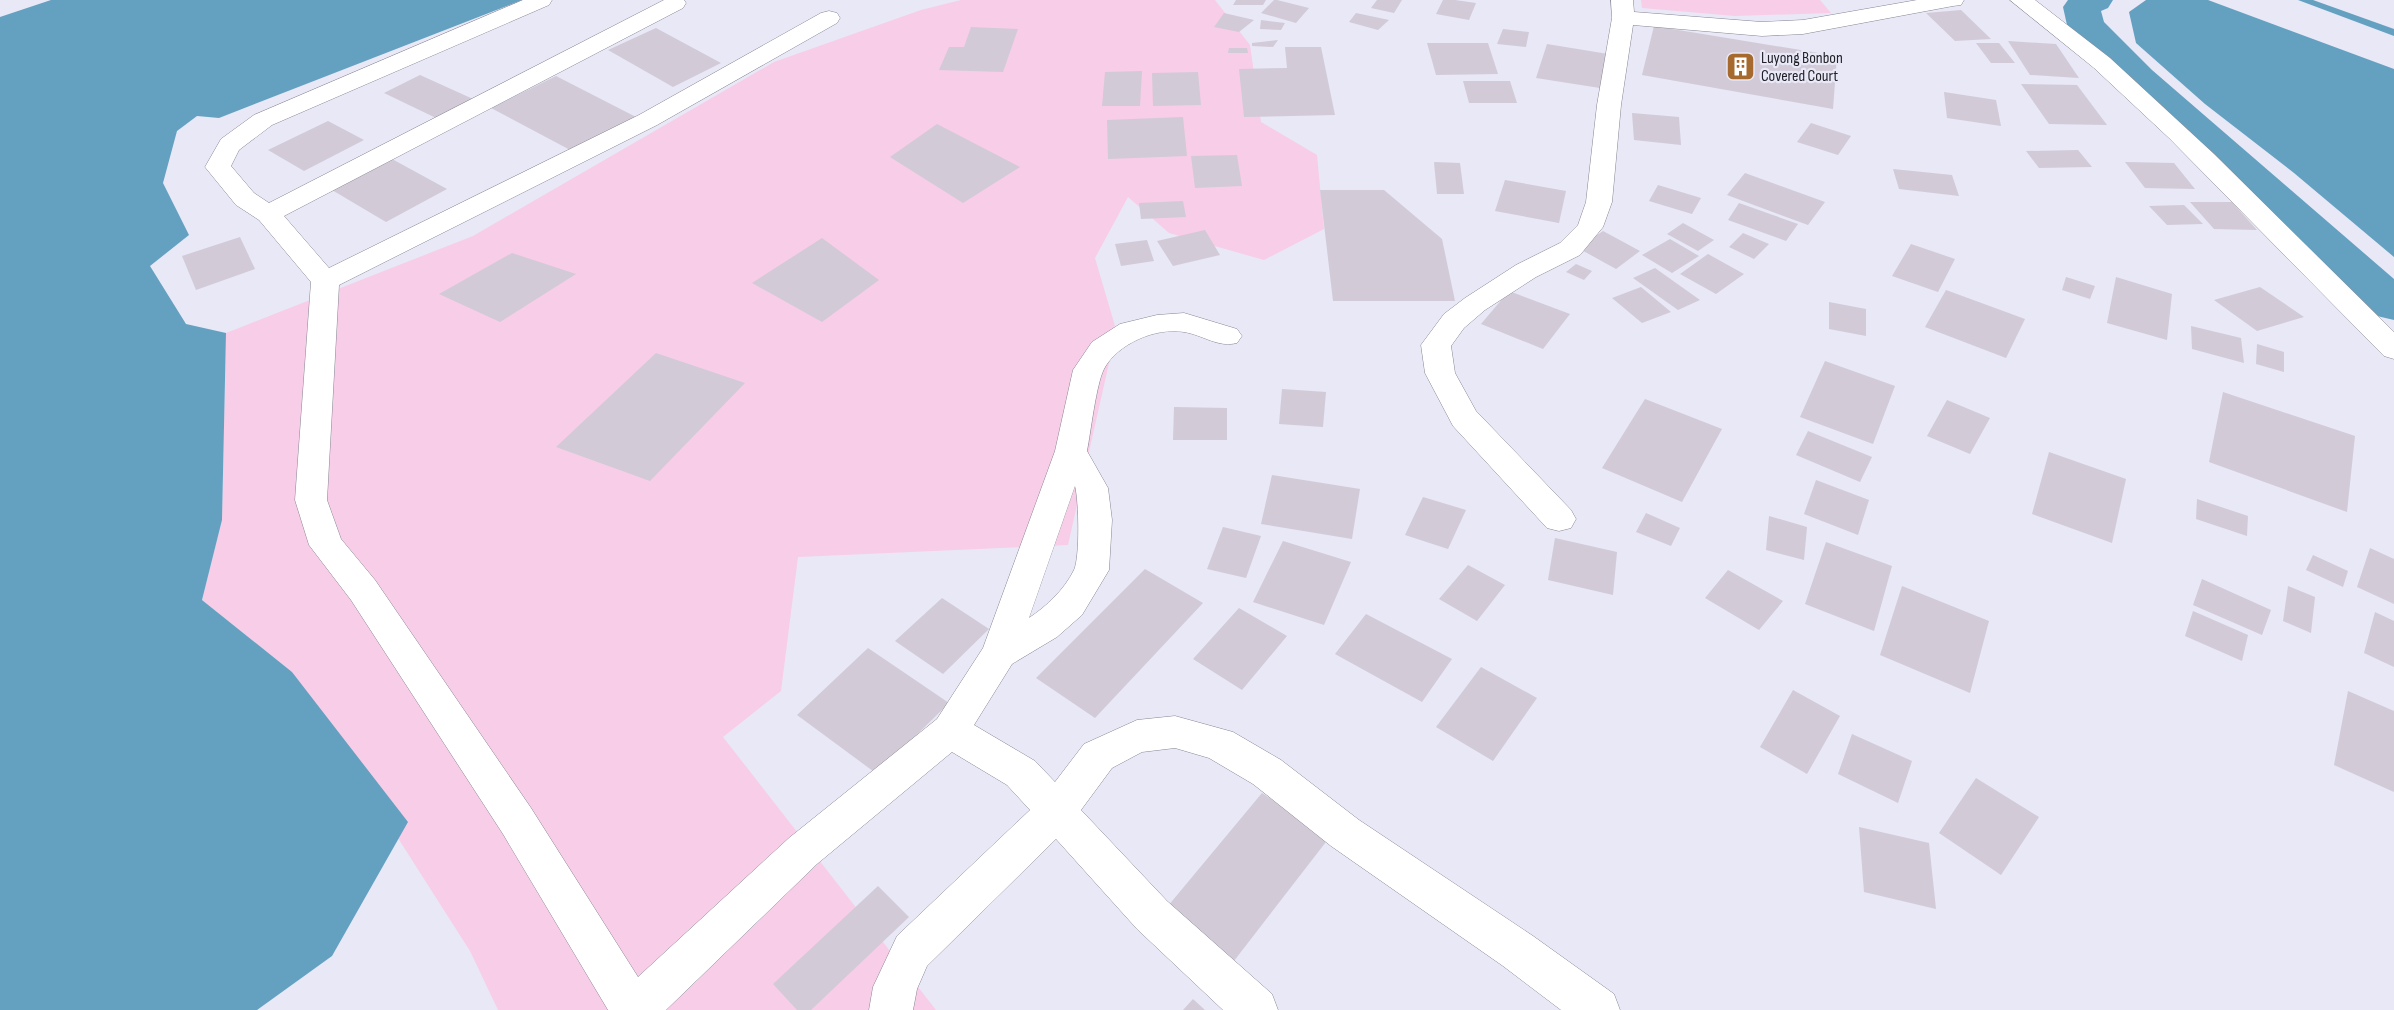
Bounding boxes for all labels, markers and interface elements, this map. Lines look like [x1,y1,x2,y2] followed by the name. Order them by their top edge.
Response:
[1761,49,1843,86] place label: Luyong Bonbon Covered Court
[1724,50,1756,82] building icon: Luyong Bonbon Covered Court

